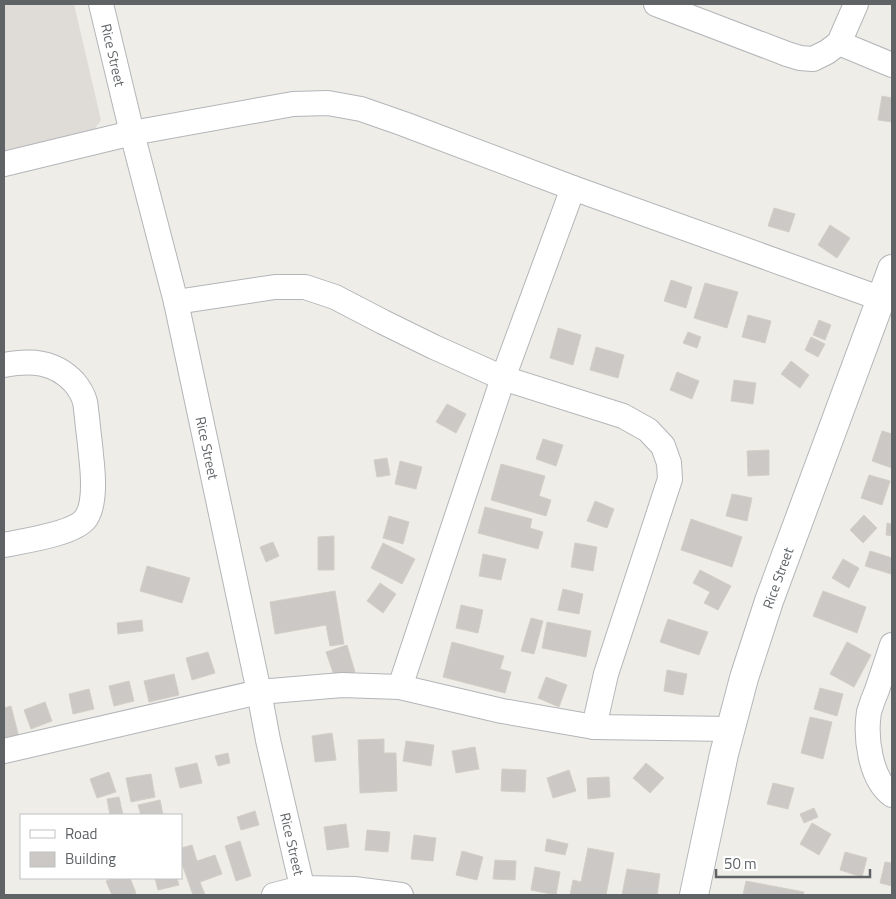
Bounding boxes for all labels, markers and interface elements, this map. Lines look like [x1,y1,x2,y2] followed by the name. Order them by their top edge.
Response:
[96,21,131,88] street label: Rice Street
[191,414,224,481] street label: Rice Street
[757,544,798,611] street label: Rice Street
[275,810,310,877] street label: Rice Street
[20,814,182,879] legend
[65,822,97,845] text: Road
[716,846,870,878] scale bar
[65,847,116,870] text: Building
[724,852,757,875] text: 50 m

